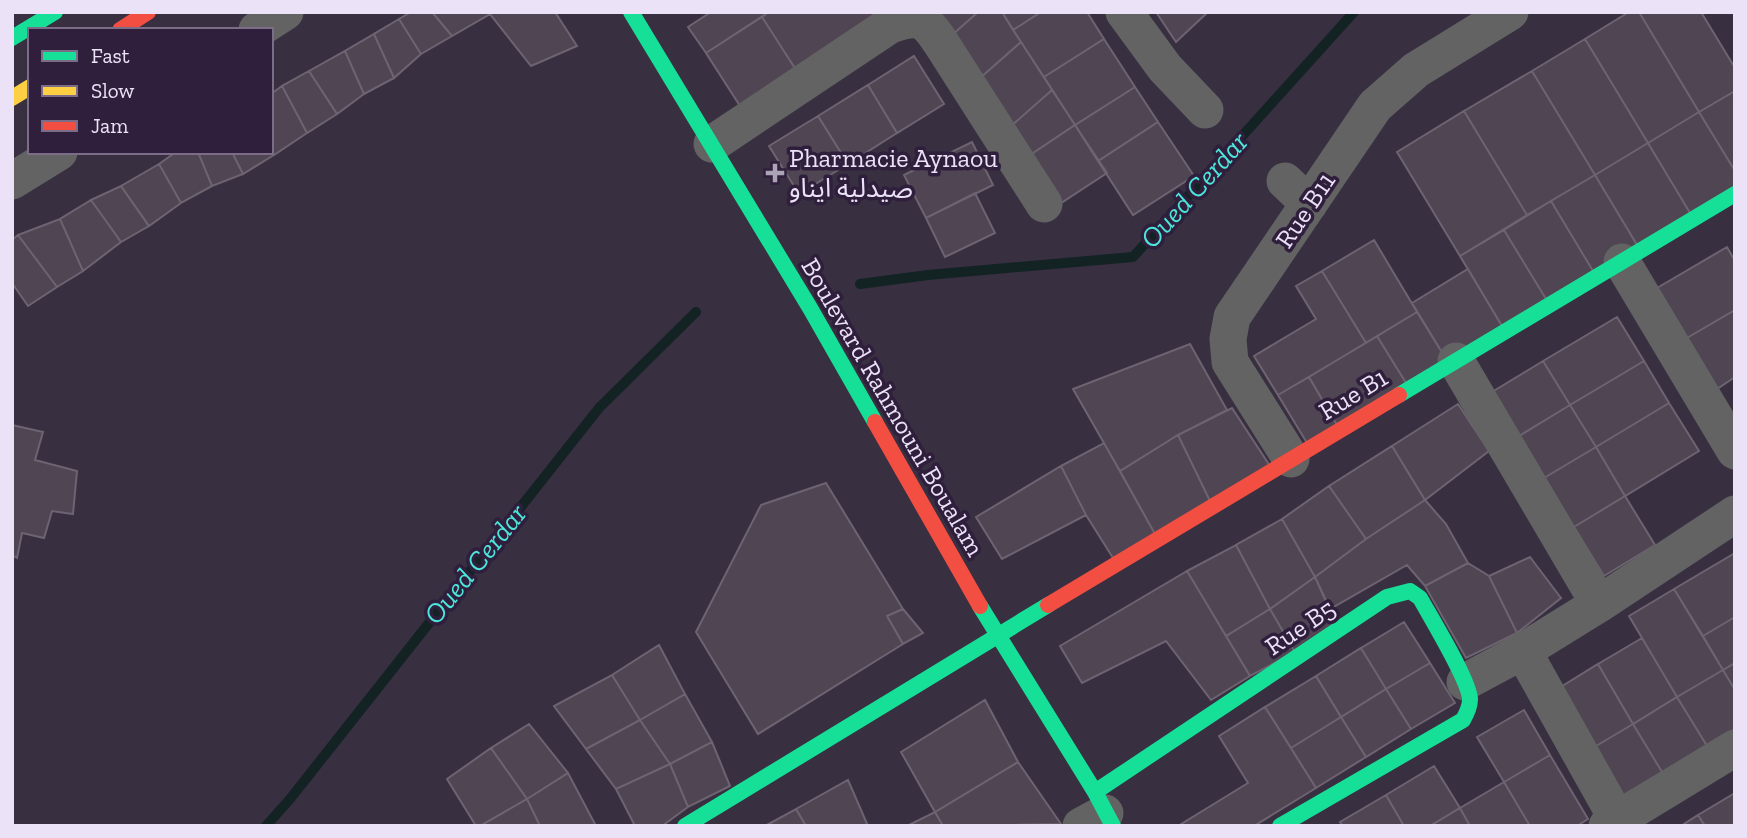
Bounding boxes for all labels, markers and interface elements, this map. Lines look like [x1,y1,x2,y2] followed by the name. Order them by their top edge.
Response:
[28,28,273,154] legend
[91,43,130,68] text: Fast
[91,78,134,103] text: Slow
[91,113,128,138] text: Jam
[1133,125,1255,255] water label: Oued Cerdar
[789,142,998,204] place label: Pharmacie Aynaou صيدلية ايناو
[767,165,783,181] marker: Pharmacie Aynaou صيدلية ايناو
[1268,166,1342,254] street label: Rue B11
[794,252,992,562] street label: Boulevard Rahmouni Boualam
[1313,361,1393,427] street label: Rue B1
[417,497,534,631] water label: Oued Cerdar
[1259,592,1341,662] street label: Rue B5

